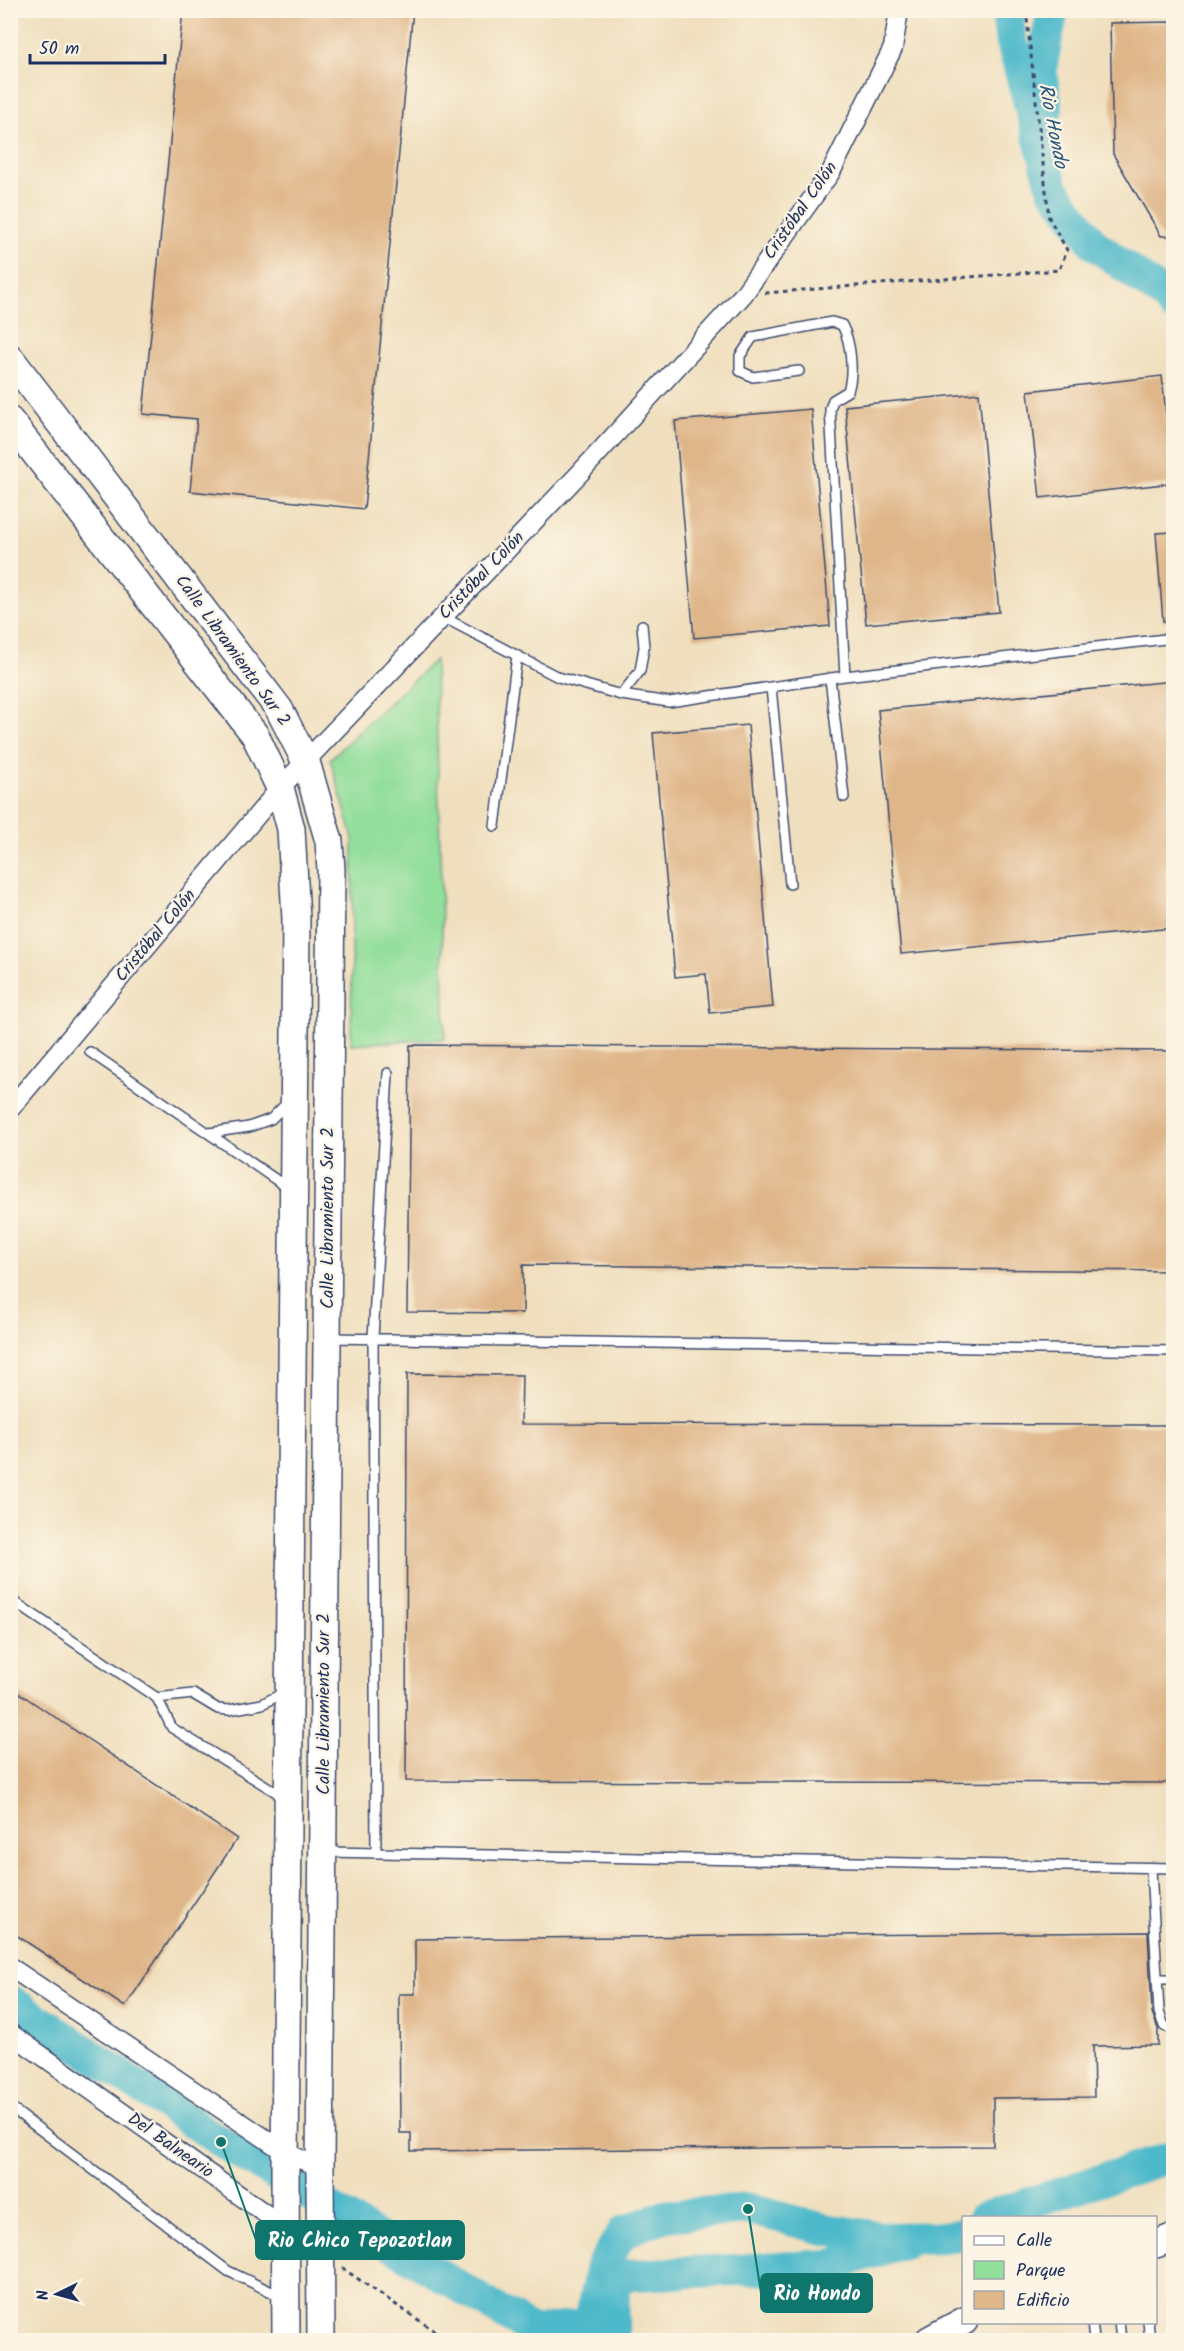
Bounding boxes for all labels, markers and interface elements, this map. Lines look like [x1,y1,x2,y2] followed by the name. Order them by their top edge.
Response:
[30,27,165,65] scale bar
[39,35,79,64] text: 50 m
[1028,81,1076,173] water label: Rio Hondo
[756,156,846,266] street label: Cristóbal Colón
[432,525,532,627] street label: Cristóbal Colón
[167,569,297,733] street label: Calle Libramiento Sur 2
[108,883,204,989] street label: Cristóbal Colón
[314,1127,343,1309] street label: Calle Libramiento Sur 2
[310,1613,339,1795] street label: Calle Libramiento Sur 2
[121,2105,219,2187] street label: Del Balneario
[962,2216,1157,2324] legend
[256,2221,464,2259] callout: Rio Chico Tepozotlan
[268,2226,452,2258] text: Rio Chico Tepozotlan
[1016,2227,1052,2256] text: Calle
[1016,2257,1065,2286] text: Parque
[27,2264,87,2324] north arrow
[761,2274,872,2312] callout: Rio Hondo
[773,2279,861,2311] text: Rio Hondo
[1016,2287,1070,2316] text: Edificio
[31,2289,56,2301] text: N

